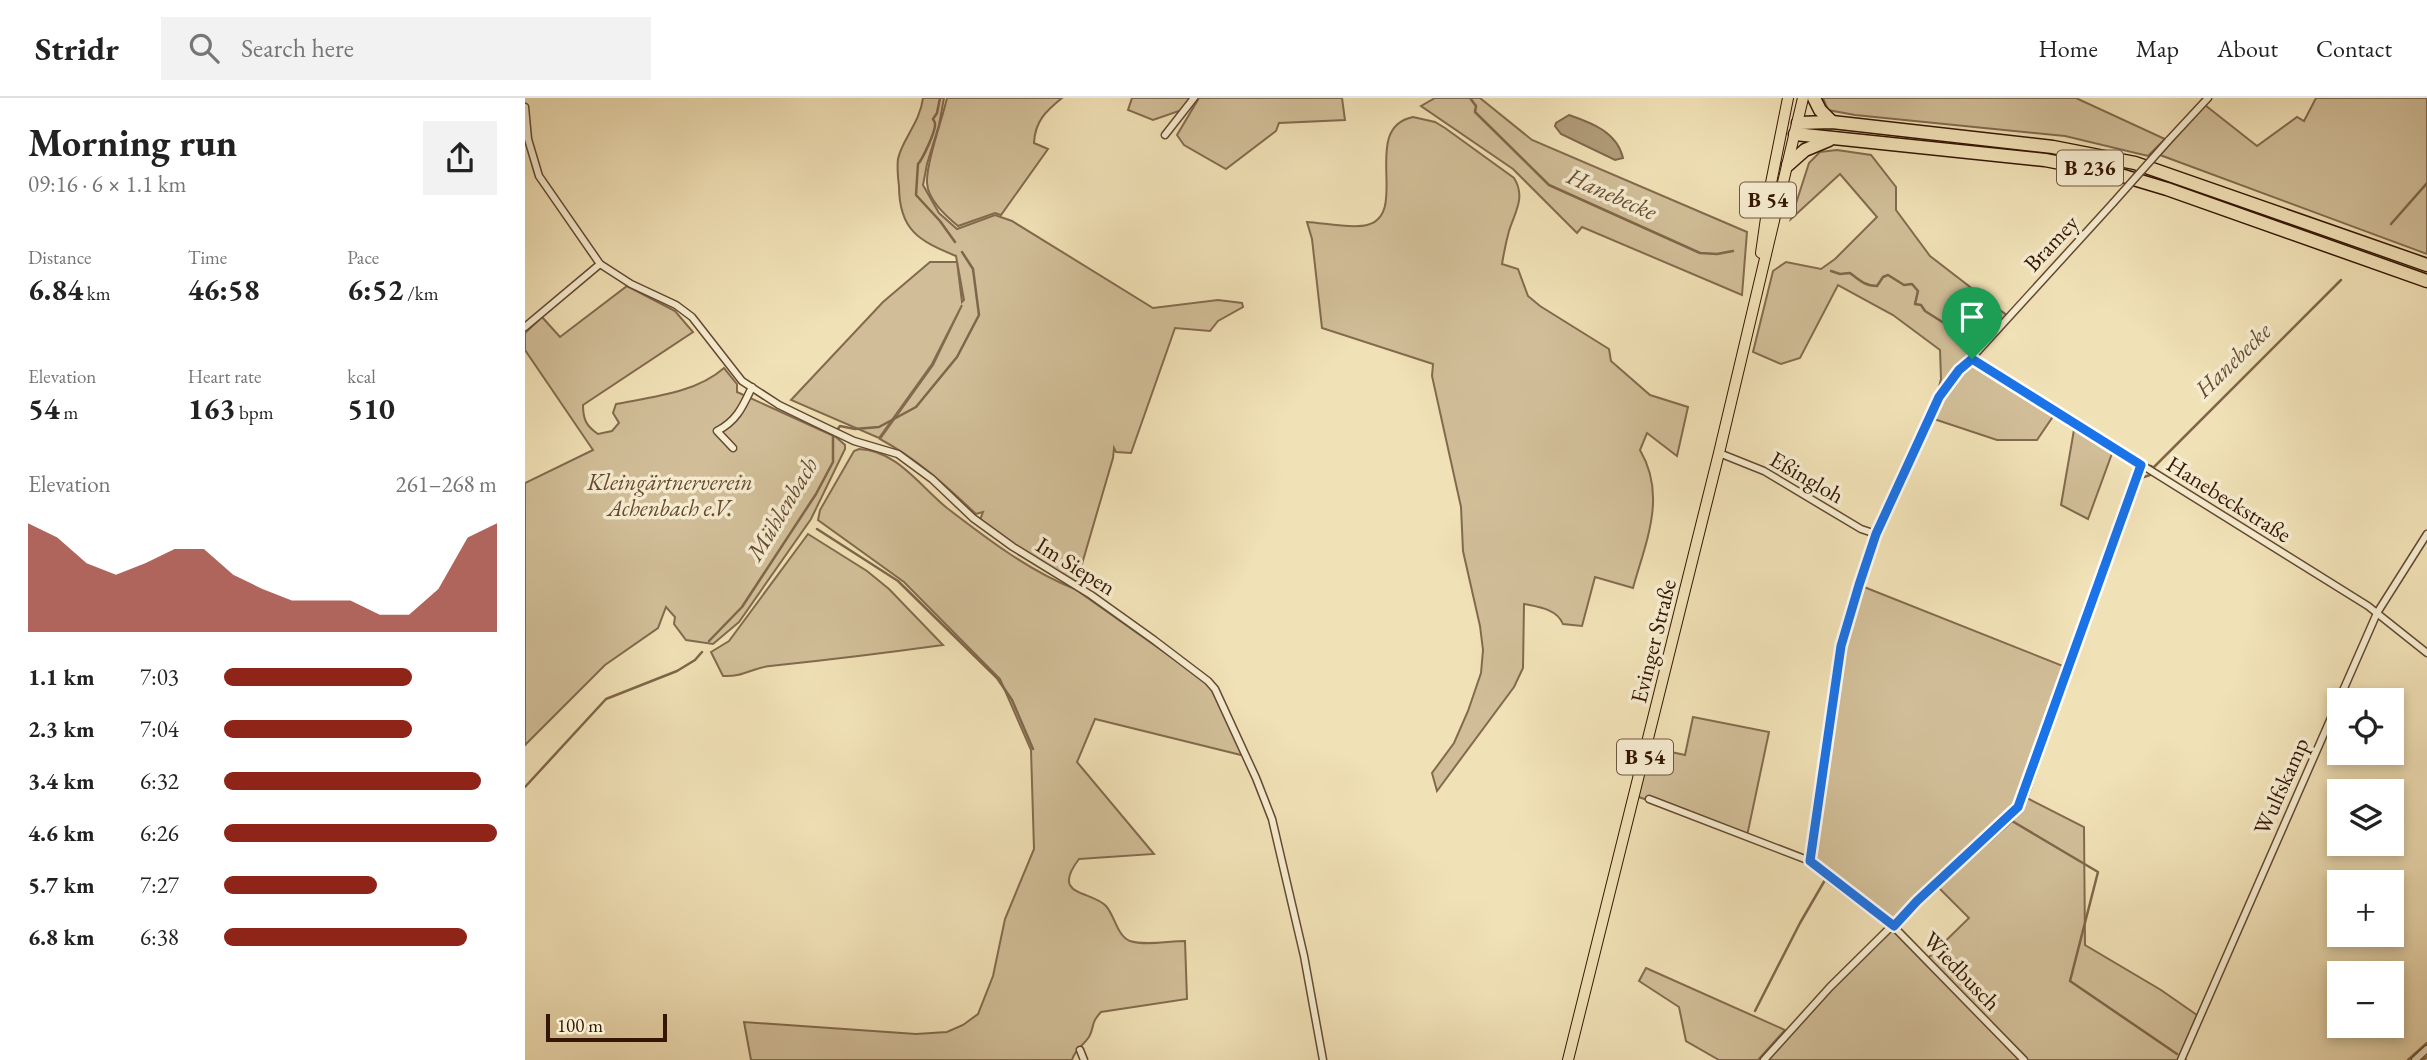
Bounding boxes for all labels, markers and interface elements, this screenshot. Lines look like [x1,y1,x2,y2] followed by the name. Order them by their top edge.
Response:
[161,17,651,80] search box
[35,27,119,70] text: Stridr
[185,29,223,67] icon: search
[241,31,354,65] text: Search here
[2038,33,2098,64] text: Home
[2136,33,2179,64] text: Map
[2217,33,2278,64] text: About
[2316,33,2392,64] text: Contact
[28,118,237,167] text: Morning run
[423,121,497,195] button: share
[2057,150,2123,186] road number: B 236
[1562,160,1662,227] water label: Hanebecke
[28,169,186,199] text: 09:16 · 6 × 1.1 km
[1740,182,1796,217] road number: B 54
[2017,207,2086,278] street label: Bramey
[28,245,91,270] text: Distance
[188,245,227,270] text: Time
[347,245,379,270] text: Pace
[28,270,83,309] text: 6.84
[188,270,260,309] text: 46:58
[347,270,403,309] text: 6:52
[83,281,111,306] text: km
[403,281,438,306] text: /km
[1942,287,2002,359] pin
[1953,298,1991,336] icon: arrive
[2187,315,2278,404] water label: Hanebecke
[28,364,96,389] text: Elevation
[188,364,261,389] text: Heart rate
[347,364,376,389] text: kcal
[28,389,60,428] text: 54
[188,389,235,428] text: 163
[347,389,395,428] text: 510
[60,400,78,425] text: m
[235,400,274,425] text: bpm
[1765,444,1850,510] street label: Eßingloh
[2161,449,2297,549] street label: Hanebeckstraße
[738,451,825,568] water label: Mühlenbach
[586,467,753,523] park label: Kleingärtnerverein Achenbach e.V.
[28,469,111,499] text: Elevation
[396,469,497,499] text: 261–268 m
[1030,530,1122,602] street label: Im Siepen
[1623,576,1683,706] street label: Evinger Straße
[28,662,95,692] text: 1.1 km
[140,662,179,692] text: 7:03
[2327,688,2404,1038] map controls
[2327,688,2404,765] button: locate
[28,714,95,744] text: 2.3 km
[140,714,179,744] text: 7:04
[2246,733,2316,839] street label: Wulfskamp
[1617,740,1673,774] road number: B 54
[28,766,95,796] text: 3.4 km
[140,766,179,796] text: 6:32
[2327,779,2404,856] button: layers
[28,818,95,848] text: 4.6 km
[140,818,179,848] text: 6:26
[28,870,95,900] text: 5.7 km
[140,870,179,900] text: 7:27
[2327,870,2404,947] button: +
[28,922,95,952] text: 6.8 km
[140,922,179,952] text: 6:38
[1917,925,2007,1017] street label: Wiedbusch
[2327,961,2404,1038] button: −
[546,1011,667,1043] scale bar
[557,1013,603,1038] text: 100 m

